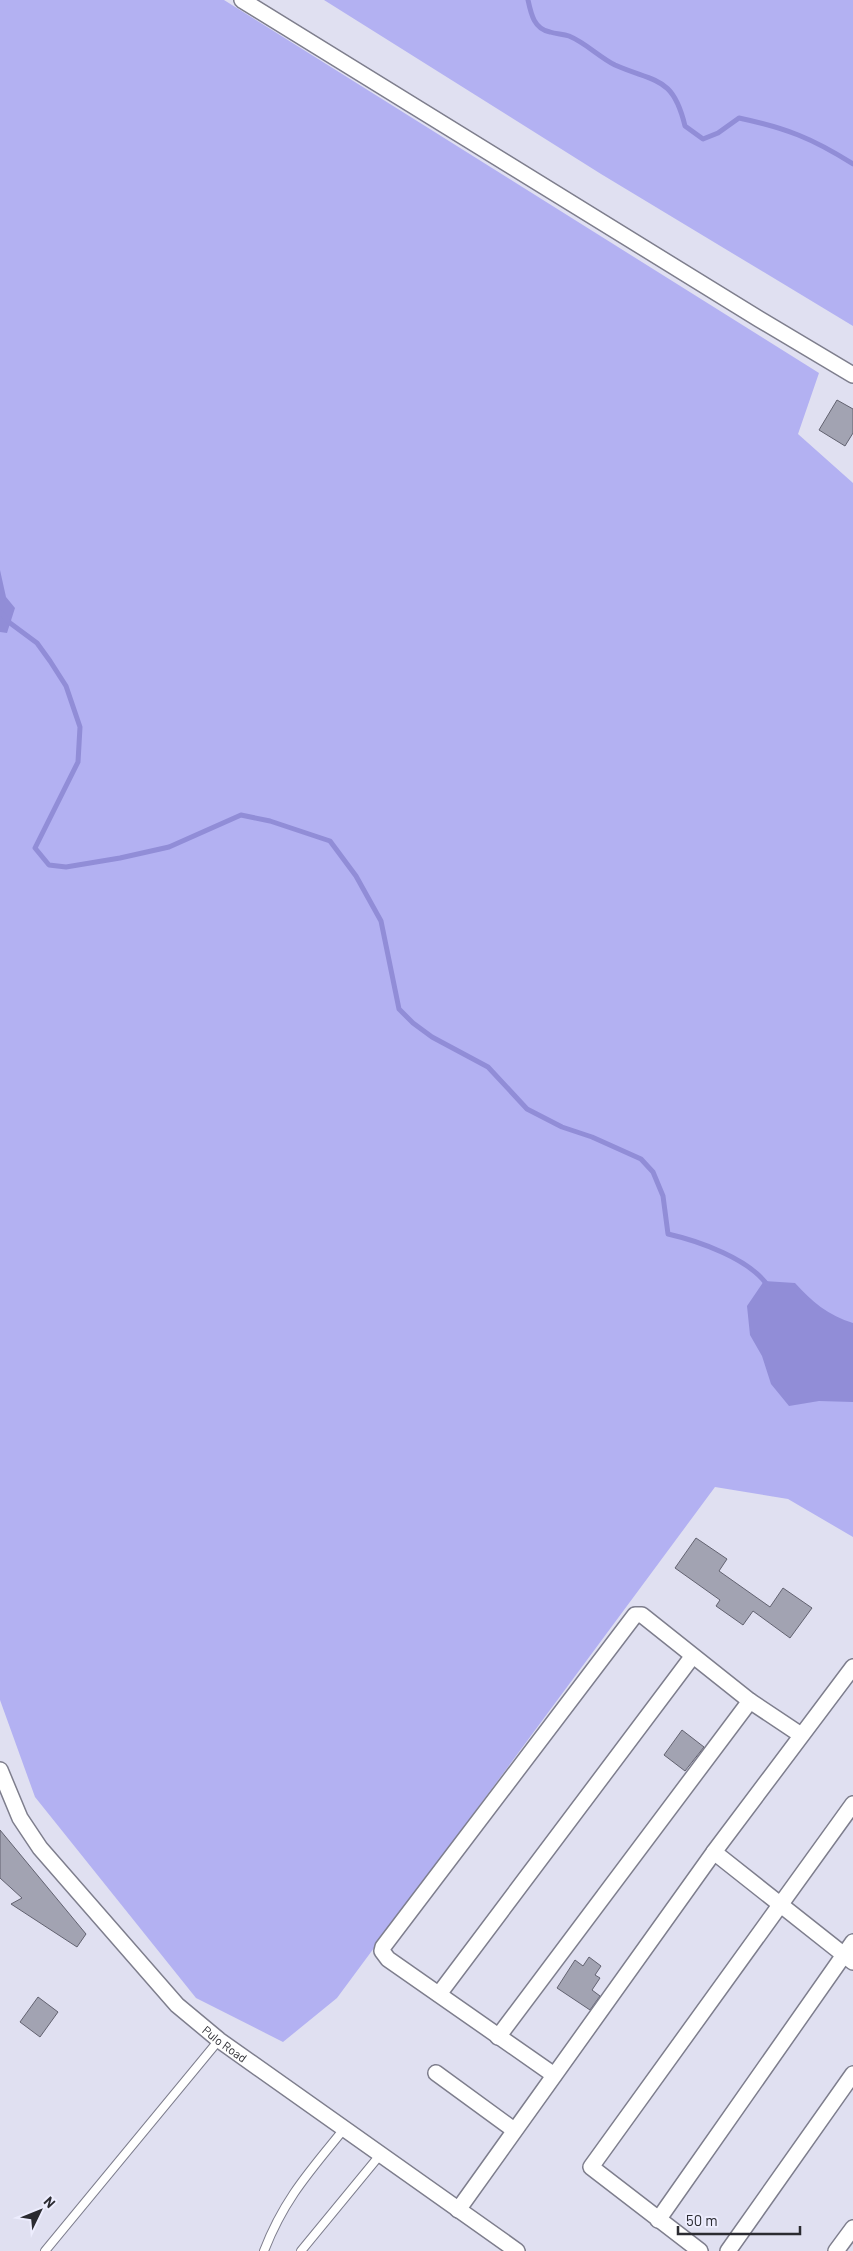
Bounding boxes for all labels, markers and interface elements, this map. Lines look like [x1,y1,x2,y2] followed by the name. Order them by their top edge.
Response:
[200,2022,250,2065] street label: Pulo Road
[15,2186,65,2236] north arrow
[40,2193,59,2211] text: N
[678,2204,800,2236] scale bar
[686,2211,718,2229] text: 50 m

